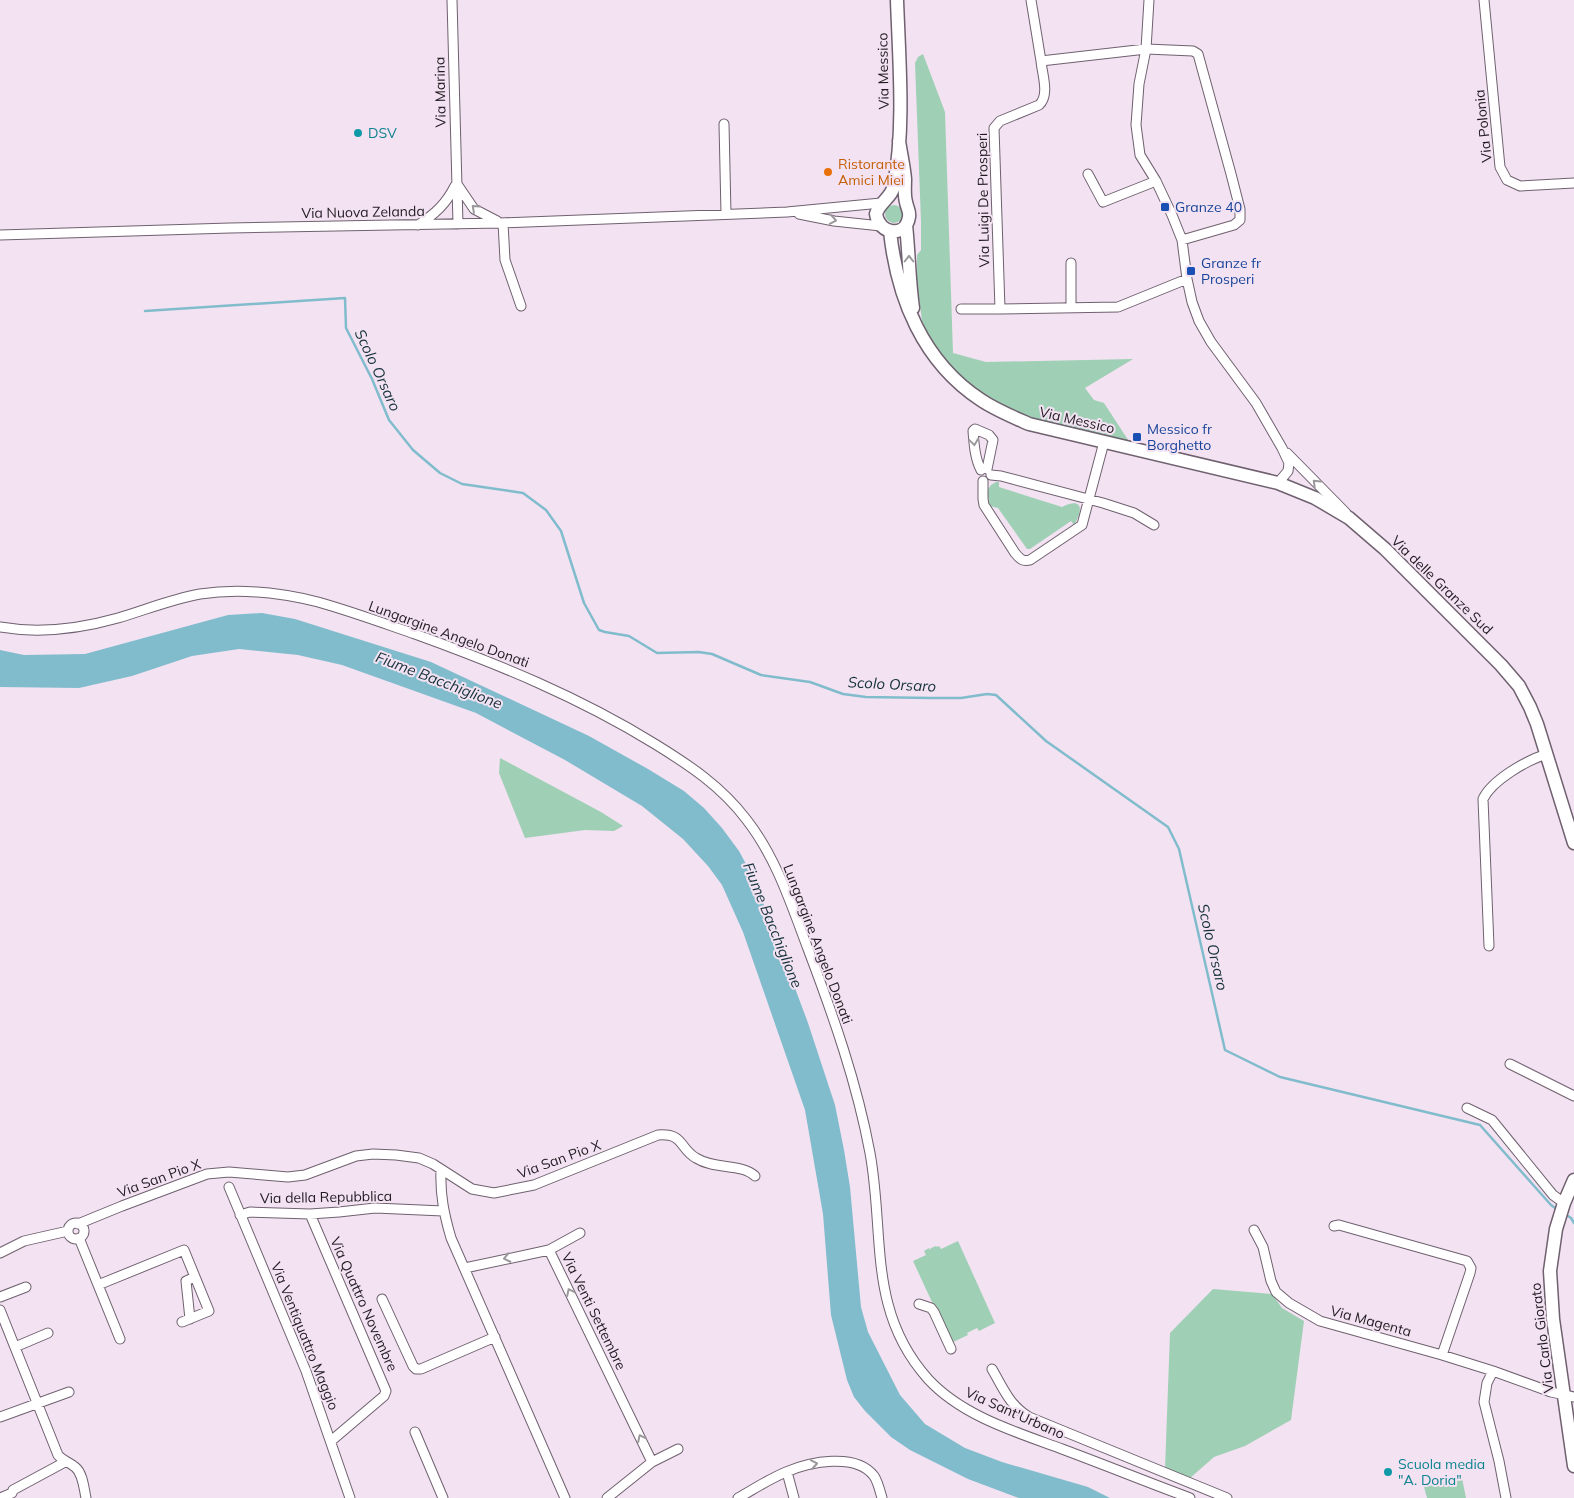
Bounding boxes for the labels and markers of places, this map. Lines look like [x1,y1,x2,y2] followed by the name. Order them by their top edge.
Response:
[368,124,397,142] place label: DSV
[352,127,364,139] marker: DSV
[838,155,905,189] place label: Ristorante Amici Miei
[822,166,834,178] marker: Ristorante Amici Miei
[1175,198,1242,216] place label: Granze 40
[1159,201,1171,213] marker: Granze 40
[1201,254,1262,288] place label: Granze fr Prosperi
[1185,265,1197,277] marker: Granze fr Prosperi
[1147,420,1213,454] place label: Messico fr Borghetto
[1131,431,1143,443] marker: Messico fr Borghetto
[1398,1455,1485,1489] place label: Scuola media "A. Doria"
[1382,1466,1394,1478] marker: Scuola media "A. Doria"

